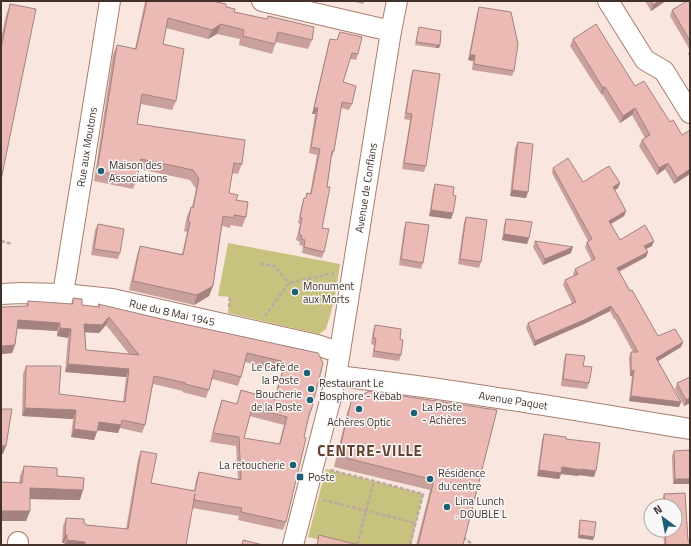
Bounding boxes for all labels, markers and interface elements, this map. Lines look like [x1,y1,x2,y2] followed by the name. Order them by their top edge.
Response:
[72,106,101,188] street label: Rue aux Moutons
[351,142,381,234] street label: Avenue de Conflans
[109,157,167,186] place label: Maison des Associations
[96,166,106,176] marker: Maison des Associations
[303,278,354,307] place label: Monument aux Morts
[290,287,300,297] marker: Monument aux Morts
[128,295,217,330] street label: Rue du 8 Mai 1945
[251,359,299,388] place label: Le Café de la Poste
[302,368,312,378] marker: Le Café de la Poste
[319,375,402,404] place label: Restaurant Le Bosphore - Kebab
[306,384,316,394] marker: Restaurant Le Bosphore - Kebab
[251,386,302,415] place label: Boucherie de la Poste
[478,387,549,414] street label: Avenue Paquet
[305,395,315,405] marker: Boucherie de la Poste
[422,399,466,428] place label: La Poste - Achères
[354,404,364,414] marker: Achères Optic
[409,408,419,418] marker: La Poste - Achères
[327,414,391,430] place label: Achères Optic
[317,439,423,462] district label: CENTRE-VILLE
[219,457,285,473] place label: La retoucherie
[288,460,298,470] marker: La retoucherie
[438,465,486,494] place label: Résidence du centre
[308,469,335,485] place label: Poste
[295,472,305,482] marker: Poste
[425,474,435,484] marker: Résidence du centre
[455,493,508,522] place label: Lina Lunch . DOUBLE L
[643,498,683,538] north arrow
[650,501,665,518] text: N
[442,502,452,512] marker: Lina Lunch . DOUBLE L

